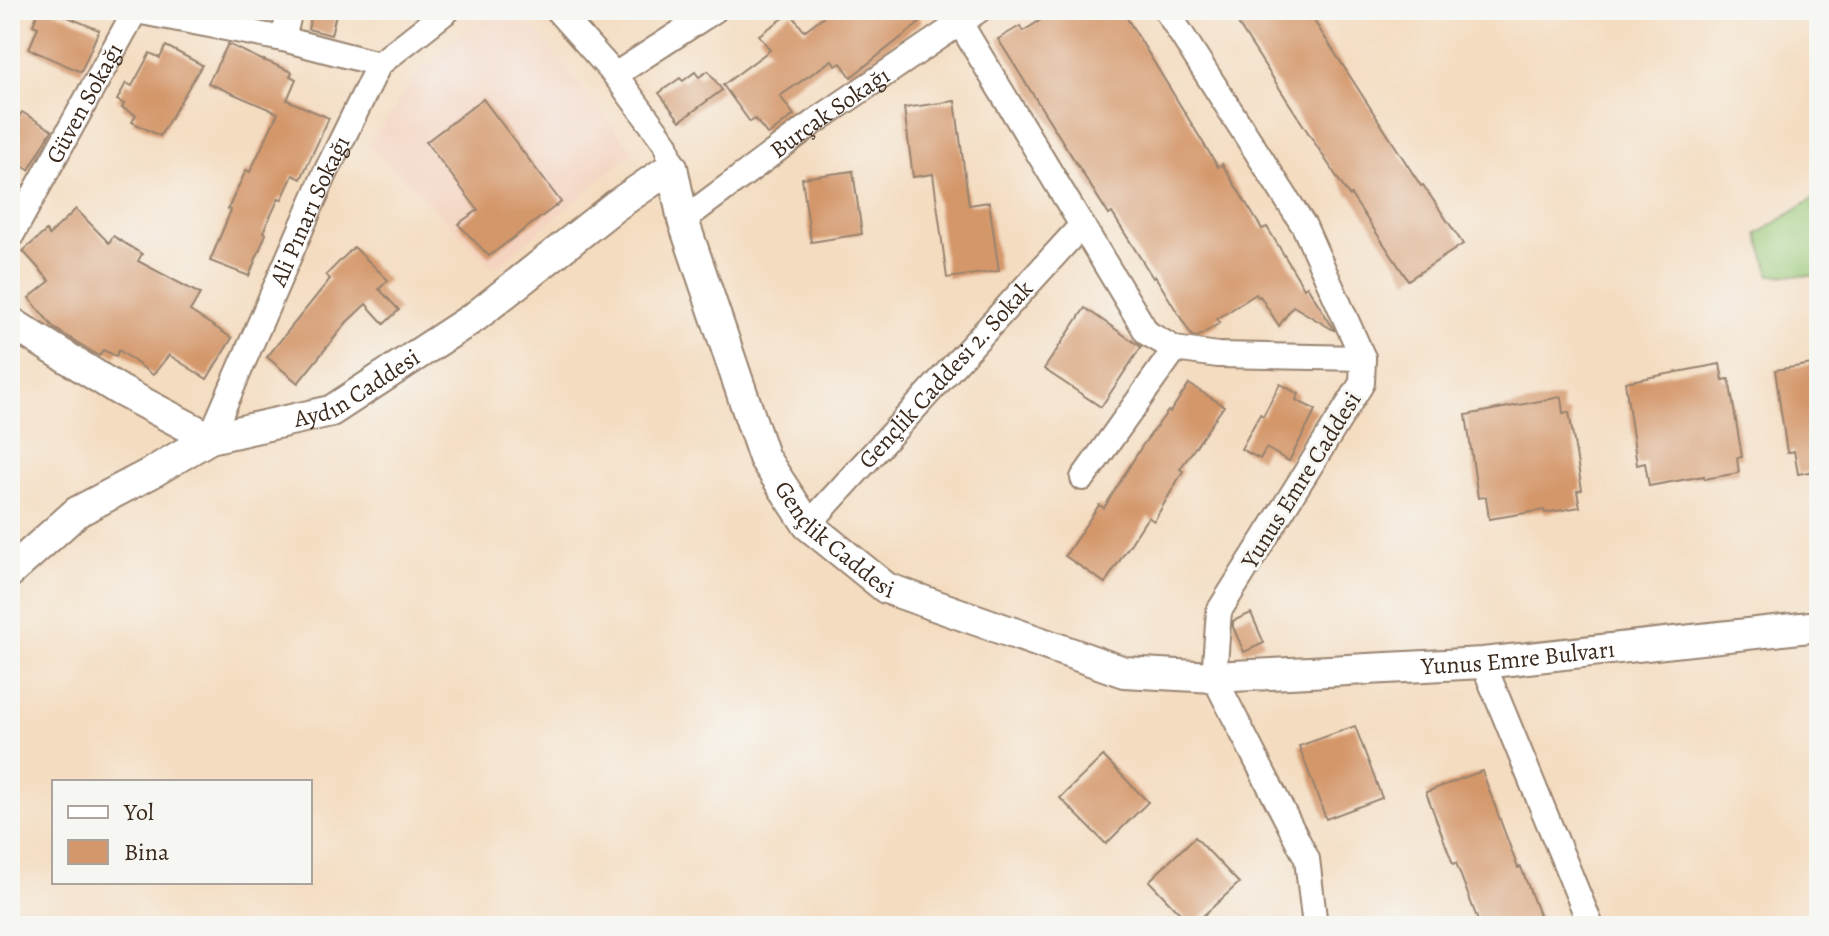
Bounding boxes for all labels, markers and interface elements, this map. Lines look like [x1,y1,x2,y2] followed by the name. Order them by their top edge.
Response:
[38,37,130,169] street label: Güven Sokağı
[763,59,896,166] street label: Burçak Sokağı
[262,130,357,292] street label: Ali Pınarı Sokağı
[851,273,1040,476] street label: Gençlik Caddesi 2. Sokak
[290,341,426,435] street label: Aydın Caddesi
[1233,386,1368,575] street label: Yunus Emre Caddesi
[767,475,899,606] street label: Gençlik Caddesi
[1419,633,1616,682] street label: Yunus Emre Bulvarı
[52,780,312,884] legend
[123,796,154,828] text: Yol
[124,836,170,868] text: Bina

